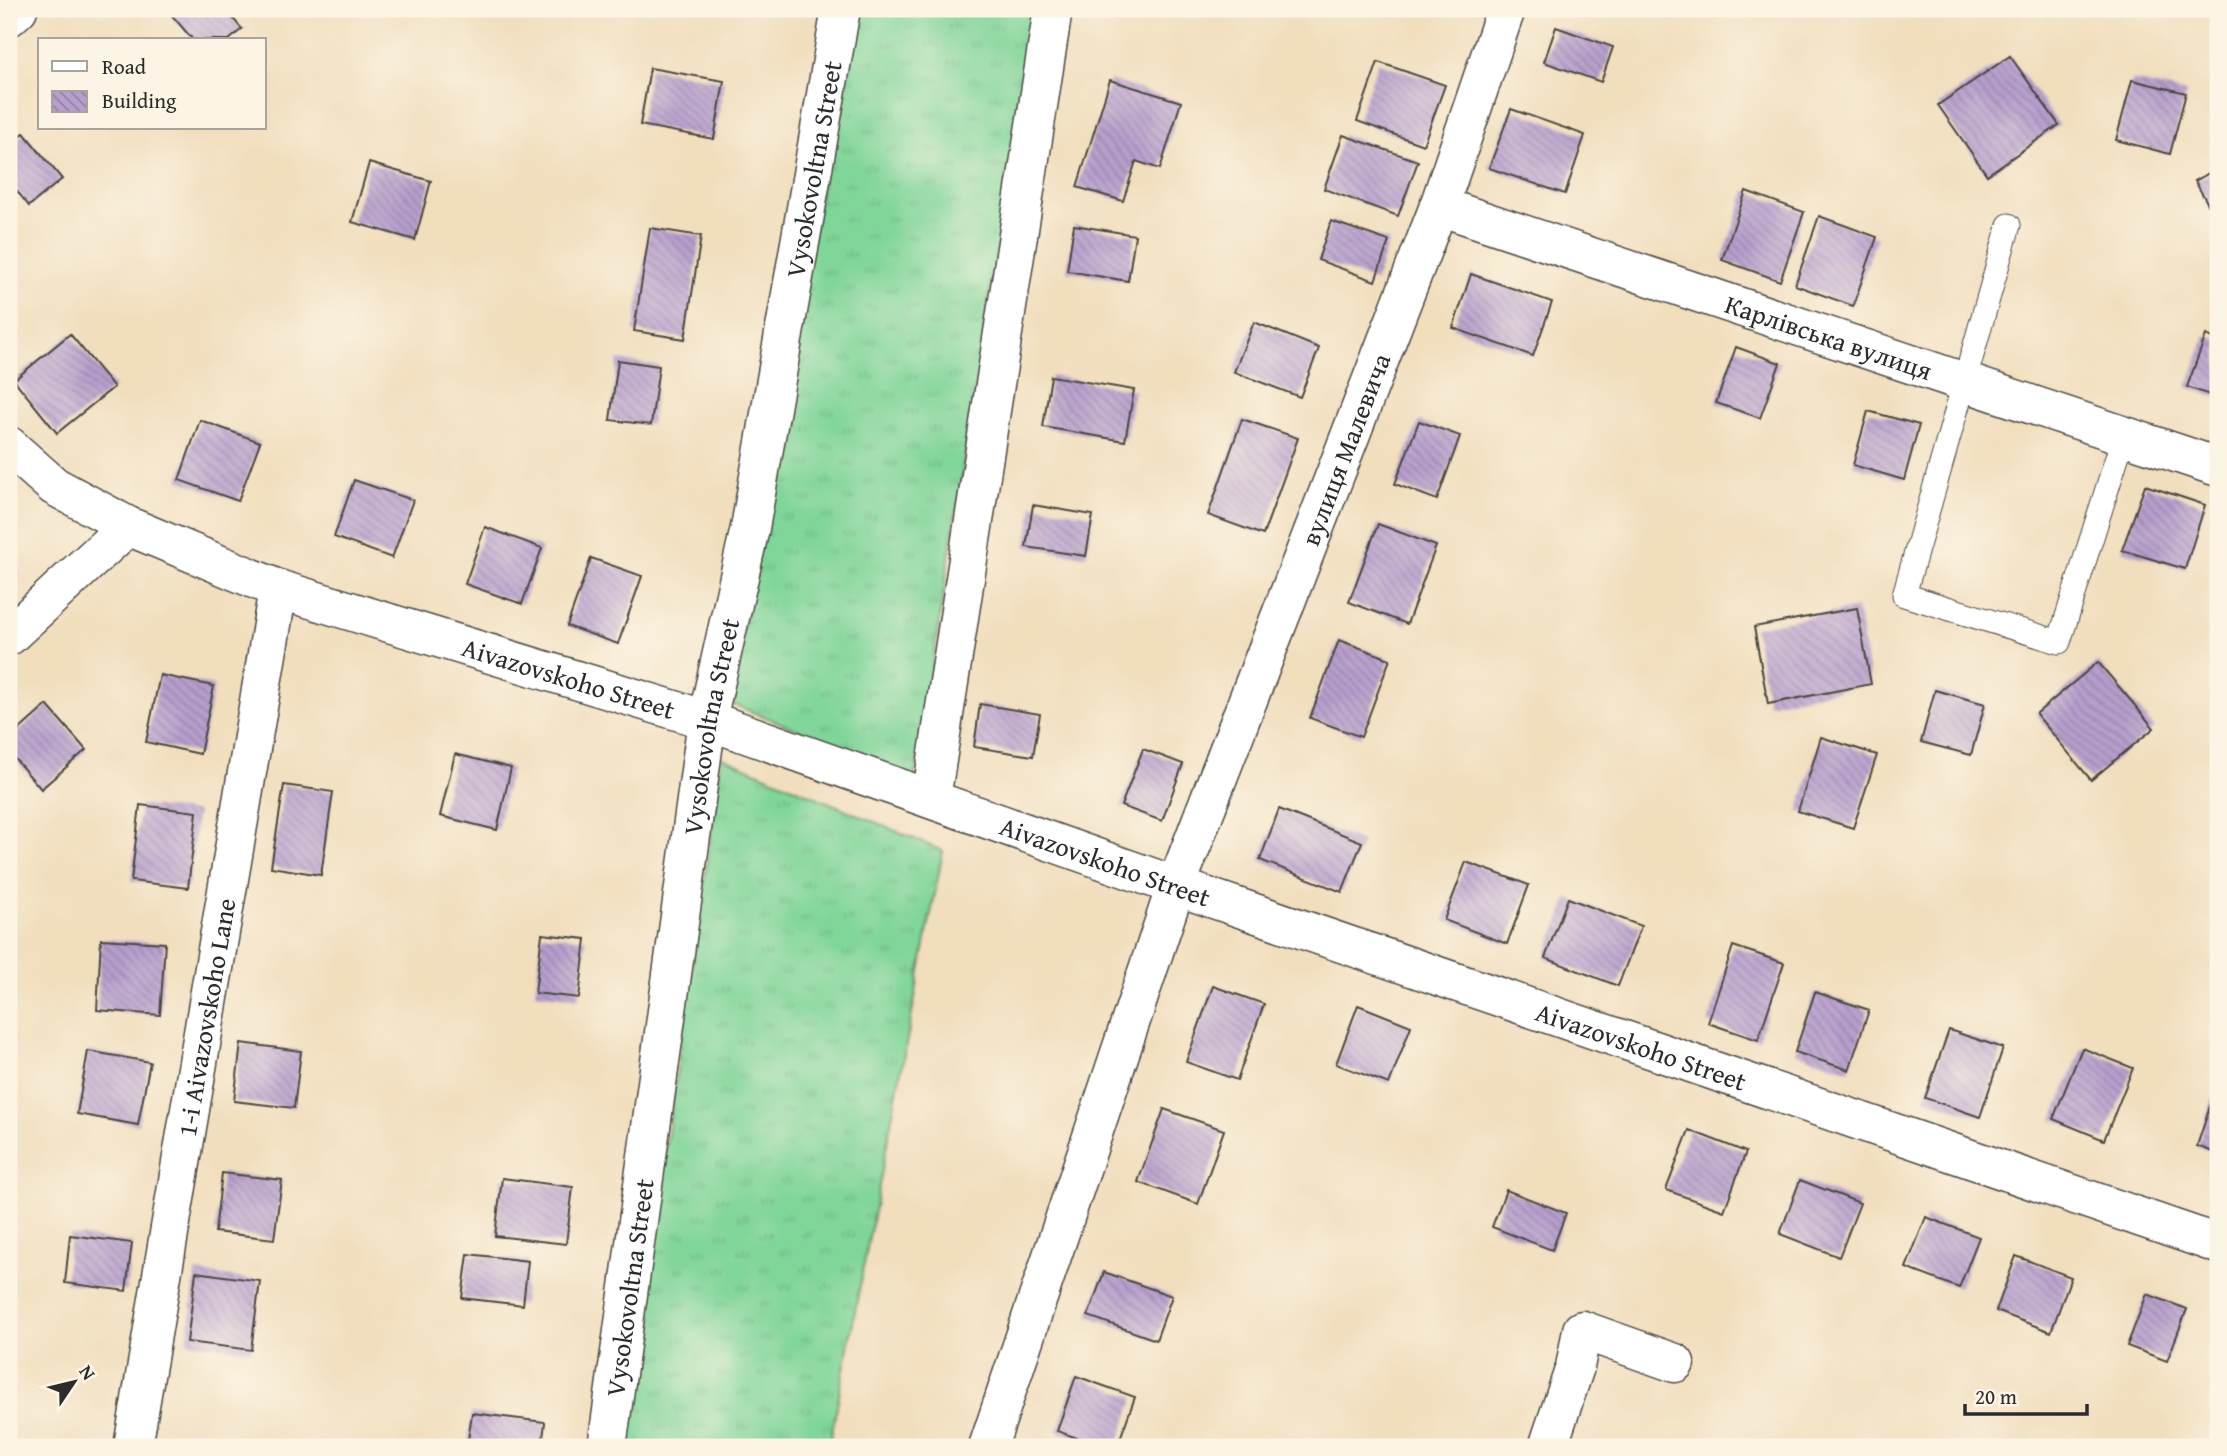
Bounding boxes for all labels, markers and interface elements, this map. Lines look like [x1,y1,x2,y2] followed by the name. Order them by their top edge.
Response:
[38,38,266,130] legend
[102,51,147,82] text: Road
[775,58,851,281] street label: Vysokovoltna Street
[102,85,177,116] text: Building
[1720,284,1937,389] street label: Карлівська вулиця
[1290,347,1400,551] street label: вулиця Малевича
[672,614,749,837] street label: Vysokovoltna Street
[458,627,680,729] street label: Aivazovskoho Street
[995,806,1216,916] street label: Aivazovskoho Street
[166,895,245,1139] street label: 1-i Aivazovskoho Lane
[1531,992,1752,1100] street label: Aivazovskoho Street
[595,1176,663,1399] street label: Vysokovoltna Street
[38,1348,108,1418] north arrow
[73,1359,103,1386] text: N
[1965,1372,2087,1416] scale bar
[1975,1381,2017,1412] text: 20 m

